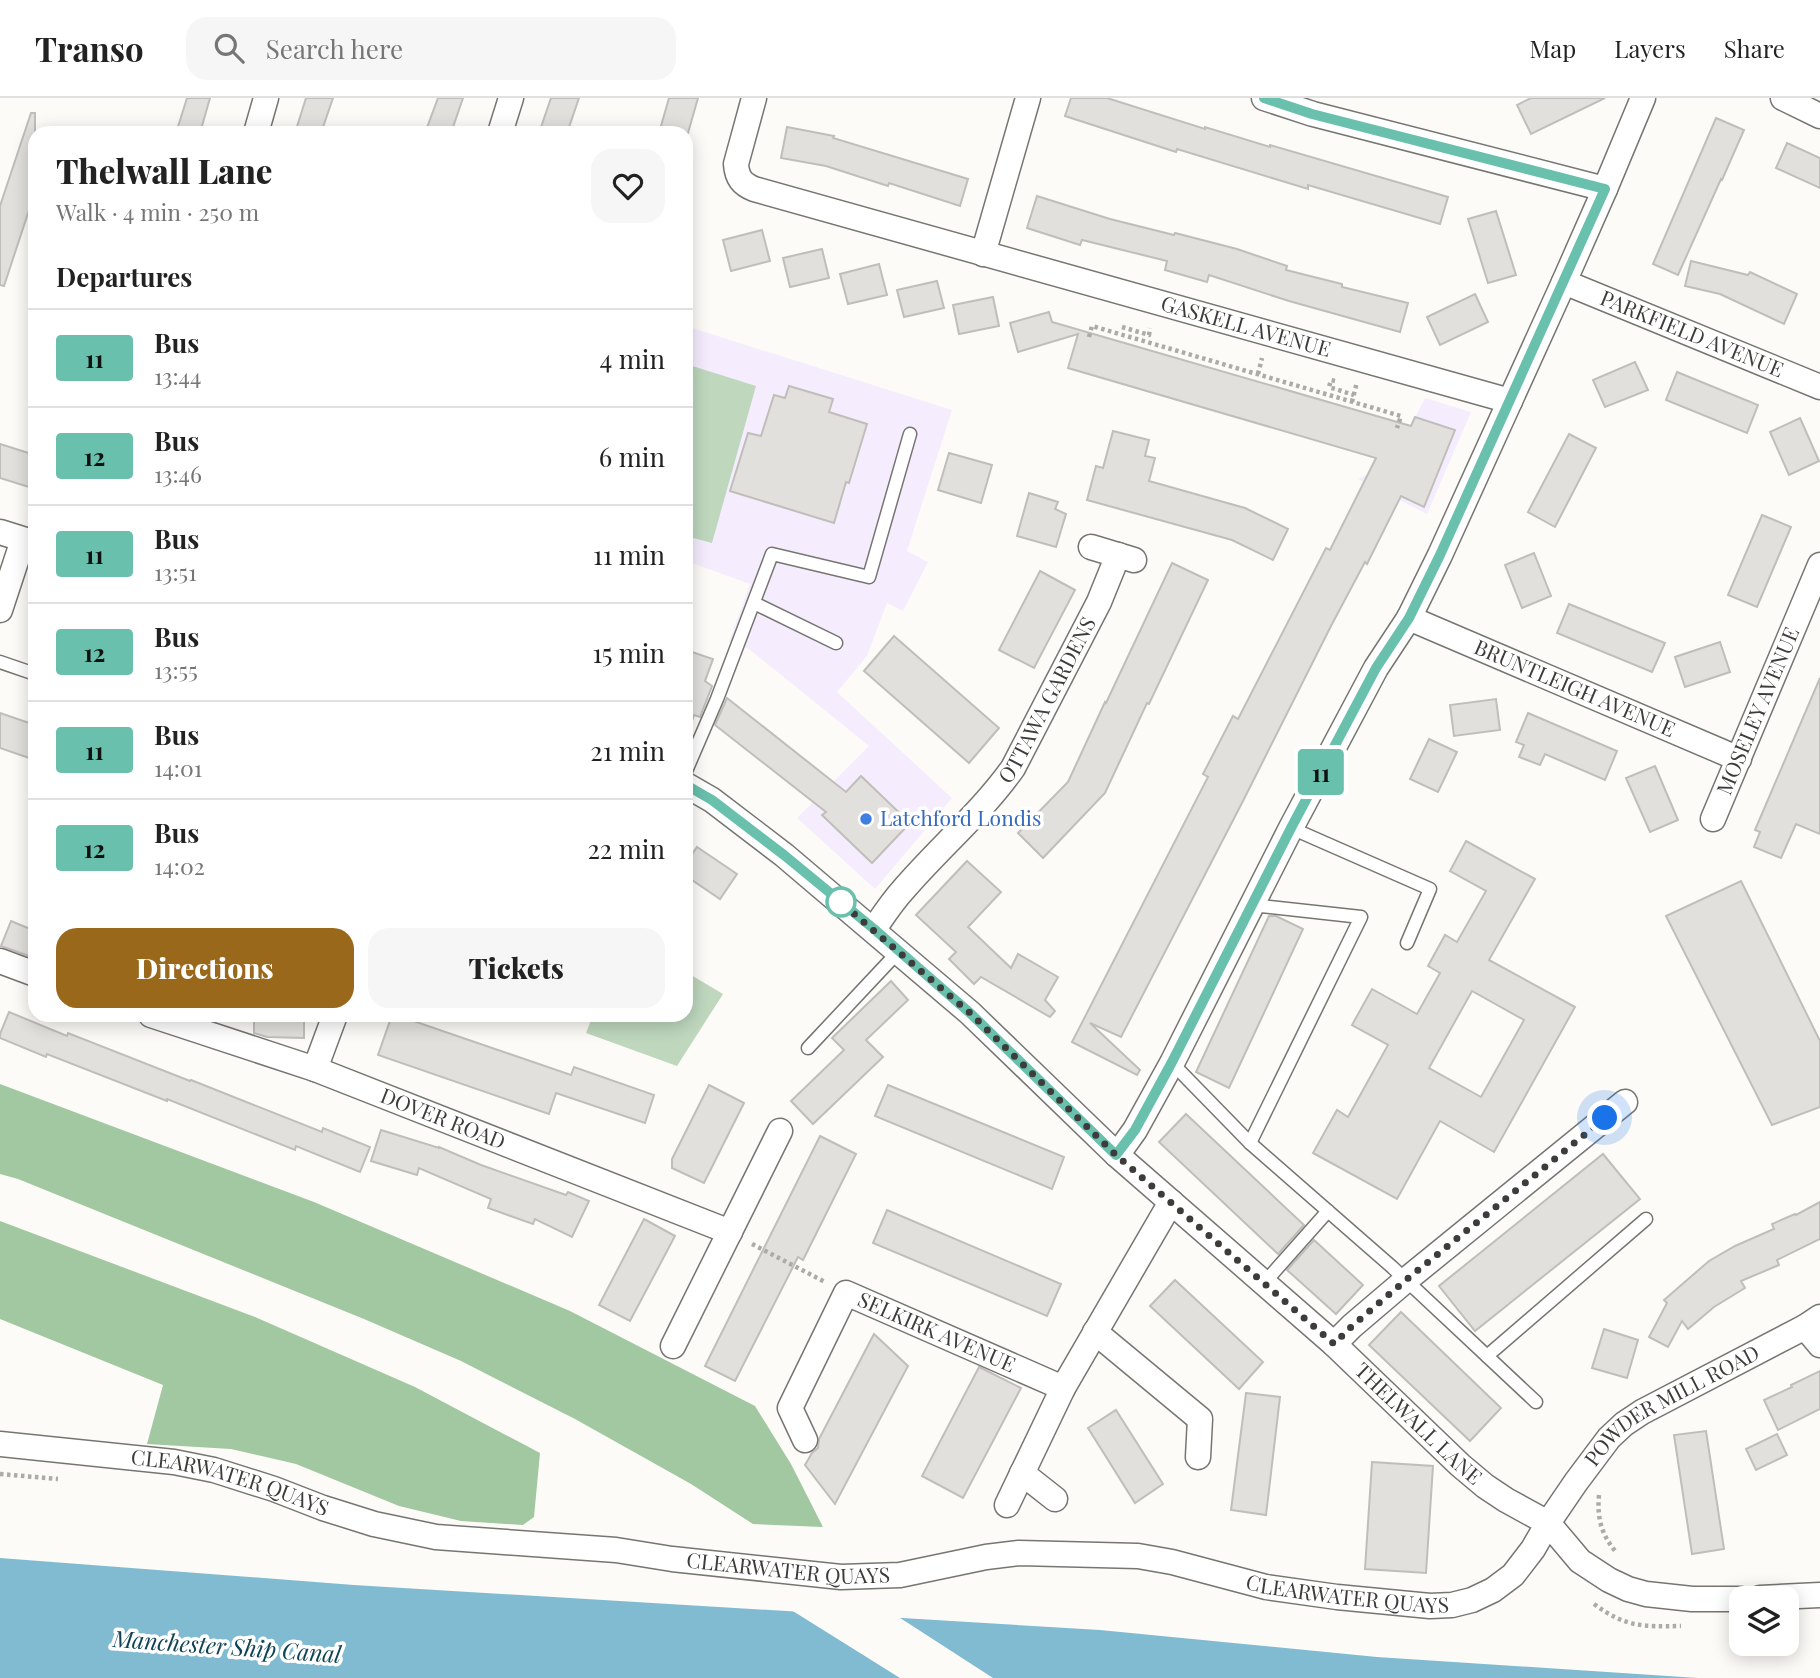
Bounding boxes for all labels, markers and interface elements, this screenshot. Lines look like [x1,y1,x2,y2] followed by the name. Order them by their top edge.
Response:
[186,17,676,80] search box
[35,26,144,70] text: Transo
[210,29,248,67] icon: search
[266,31,403,66] text: Search here
[1530,32,1576,64] text: Map
[1614,32,1686,64] text: Layers
[1724,32,1785,64] text: Share
[56,148,272,192] text: Thelwall Lane
[591,149,665,223] button: heart
[56,196,259,227] text: Walk · 4 min · 250 m
[56,259,192,294] text: Departures
[1597,282,1788,383] street label: PARKFIELD AVENUE
[1158,288,1334,362] street label: GASKELL AVENUE
[154,325,199,360] text: Bus
[599,341,665,376] text: 4 min
[85,342,104,374] text: 11
[154,360,201,391] text: 13:44
[154,423,199,458] text: Bus
[599,439,665,474] text: 6 min
[84,440,105,472] text: 12
[154,458,202,489] text: 13:46
[154,521,199,556] text: Bus
[593,537,665,572] text: 11 min
[85,538,104,570] text: 11
[154,556,197,587] text: 13:51
[991,611,1101,788] street label: OTTAWA GARDENS
[154,619,199,654] text: Bus
[1709,622,1804,799] street label: MOSELEY AVENUE
[1470,632,1680,742] street label: BRUNTLEIGH AVENUE
[593,635,665,670] text: 15 min
[84,636,105,668] text: 12
[154,654,198,685] text: 13:55
[154,717,199,752] text: Bus
[590,733,665,768] text: 21 min
[85,734,104,766] text: 11
[1290,749,1352,795] line badge: 11
[154,752,202,783] text: 14:01
[1312,756,1330,788] text: 11
[880,803,1041,831] place label: Latchford Londis
[858,811,874,827] marker: Latchford Londis
[154,815,199,850] text: Bus
[587,831,665,866] text: 22 min
[84,832,105,864] text: 12
[154,850,205,881] text: 14:02
[826,887,856,917] unlabelled marker
[56,928,354,1008] button: Directions
[368,928,665,1008] button: Tickets
[377,1080,510,1154] street label: DOVER ROAD
[1587,1100,1622,1135] your location
[854,1284,1020,1378] street label: SELKIRK AVENUE
[1577,1337,1764,1471] street label: POWDER MILL ROAD
[1350,1356,1489,1490] street label: THELWALL LANE
[130,1442,333,1521] street label: CLEARWATER QUAYS
[685,1545,890,1589] street label: CLEARWATER QUAYS
[1243,1566,1449,1618] street label: CLEARWATER QUAYS
[1729,1586,1799,1656] map controls
[1729,1586,1799,1656] button: layers
[111,1622,344,1669] water label: Manchester Ship Canal

